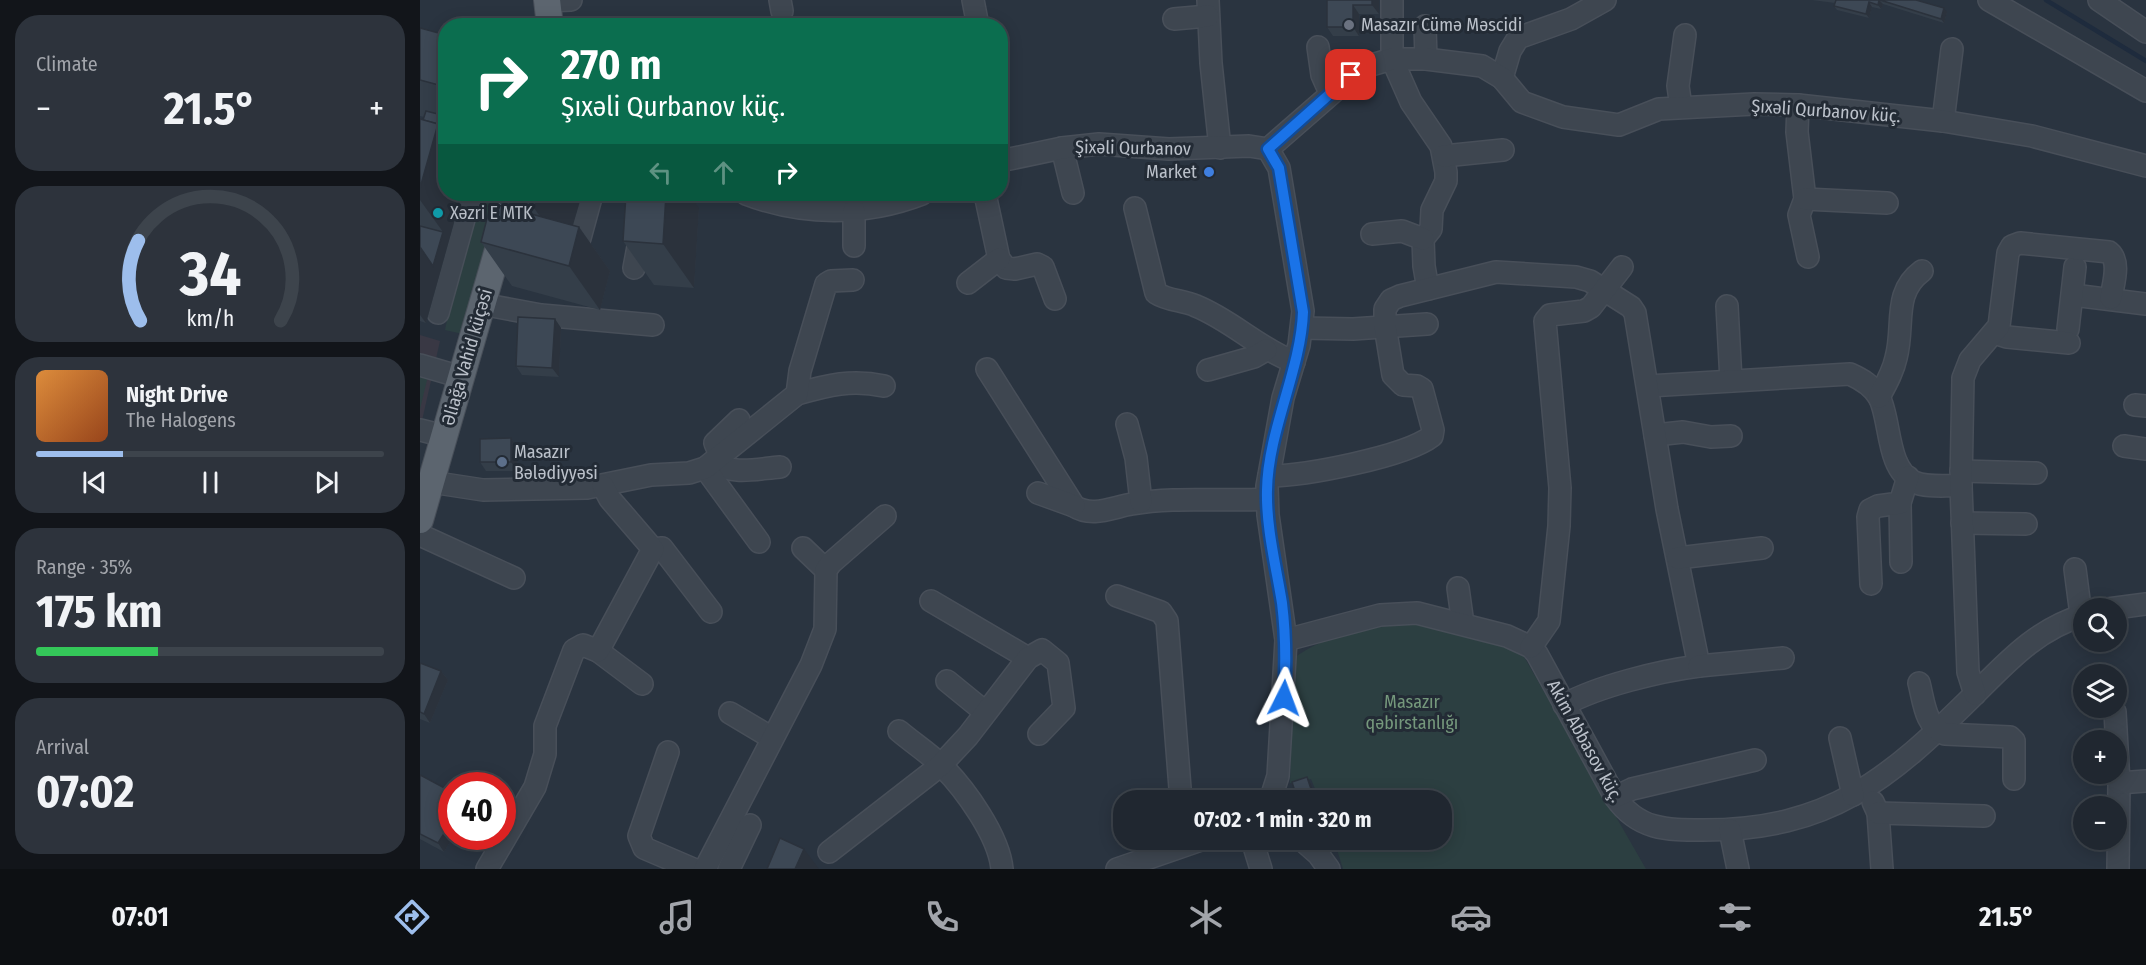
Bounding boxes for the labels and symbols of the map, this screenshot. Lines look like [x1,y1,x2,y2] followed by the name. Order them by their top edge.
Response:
[1361,14,1522,36] place label: Masazır Cümə Məscidi
[1342,18,1356,32] marker: Masazır Cümə Məscidi
[1325,49,1376,100] pin
[1751,95,1901,127] street label: Şıxəli Qurbanov küç.
[1075,136,1191,160] street label: Şixəli Qurbanov
[1146,161,1197,183] place label: Market
[1202,165,1216,179] marker: Market
[450,202,533,224] place label: Xəzri E MTK
[431,206,445,220] marker: Xəzri E MTK
[437,286,497,428] street label: Əliağa Vahid küçəsi
[514,441,598,484] place label: Masazır Bələdiyyəsi
[495,455,509,469] marker: Masazır Bələdiyyəsi
[1252,666,1316,730] position arrow
[1542,676,1628,806] street label: Akim Abbasov küç.
[1366,691,1458,734] park label: Masazır qəbirstanlığı
[438,772,516,850] speed limit sign: 40

